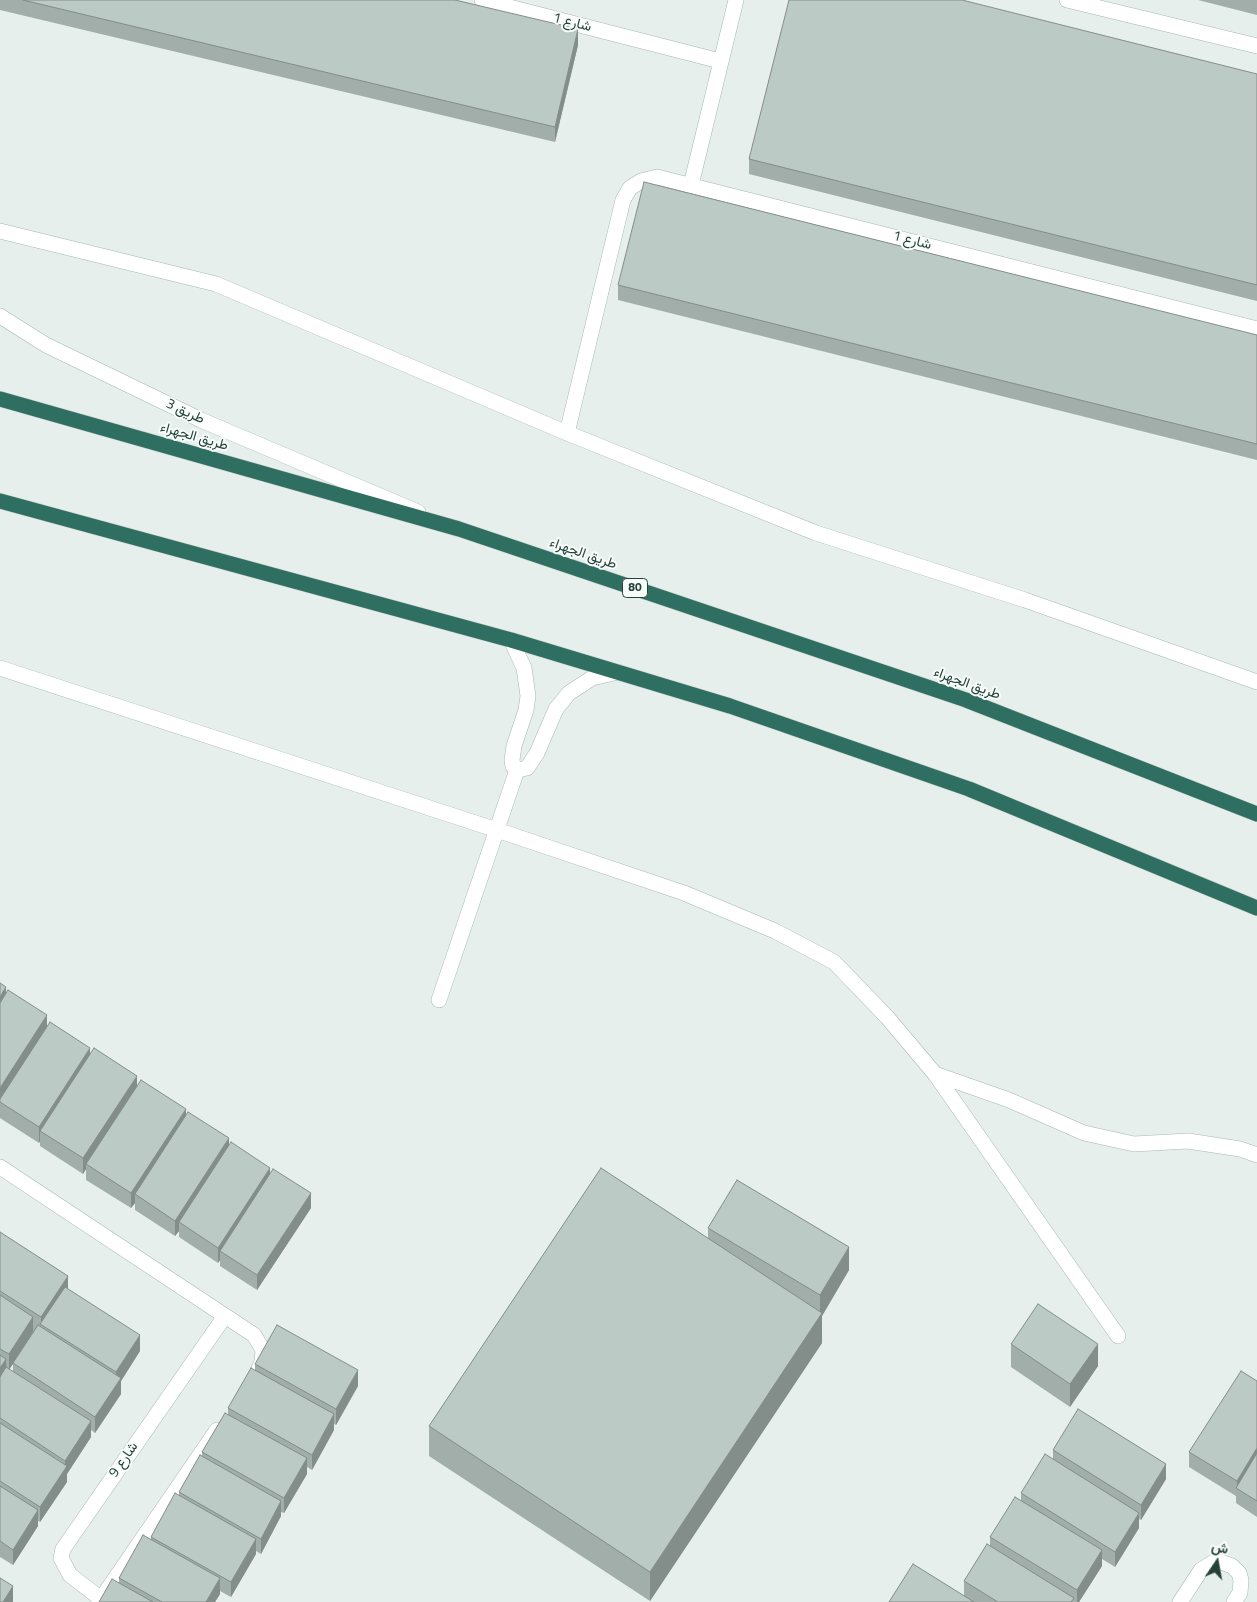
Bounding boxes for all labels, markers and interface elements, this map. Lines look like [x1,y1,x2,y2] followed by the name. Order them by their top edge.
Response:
[551,10,593,36] street label: شارع 1
[891,228,933,254] street label: شارع 1
[163,396,207,428] street label: طريق 3
[158,419,230,455] street label: طريق الجهراء
[547,535,619,573] street label: طريق الجهراء
[622,578,648,598] road number: 80
[931,664,1003,704] street label: طريق الجهراء
[106,1439,142,1481] street label: شارع 9
[1210,1535,1231,1559] text: ش
[1192,1537,1242,1587] north arrow

